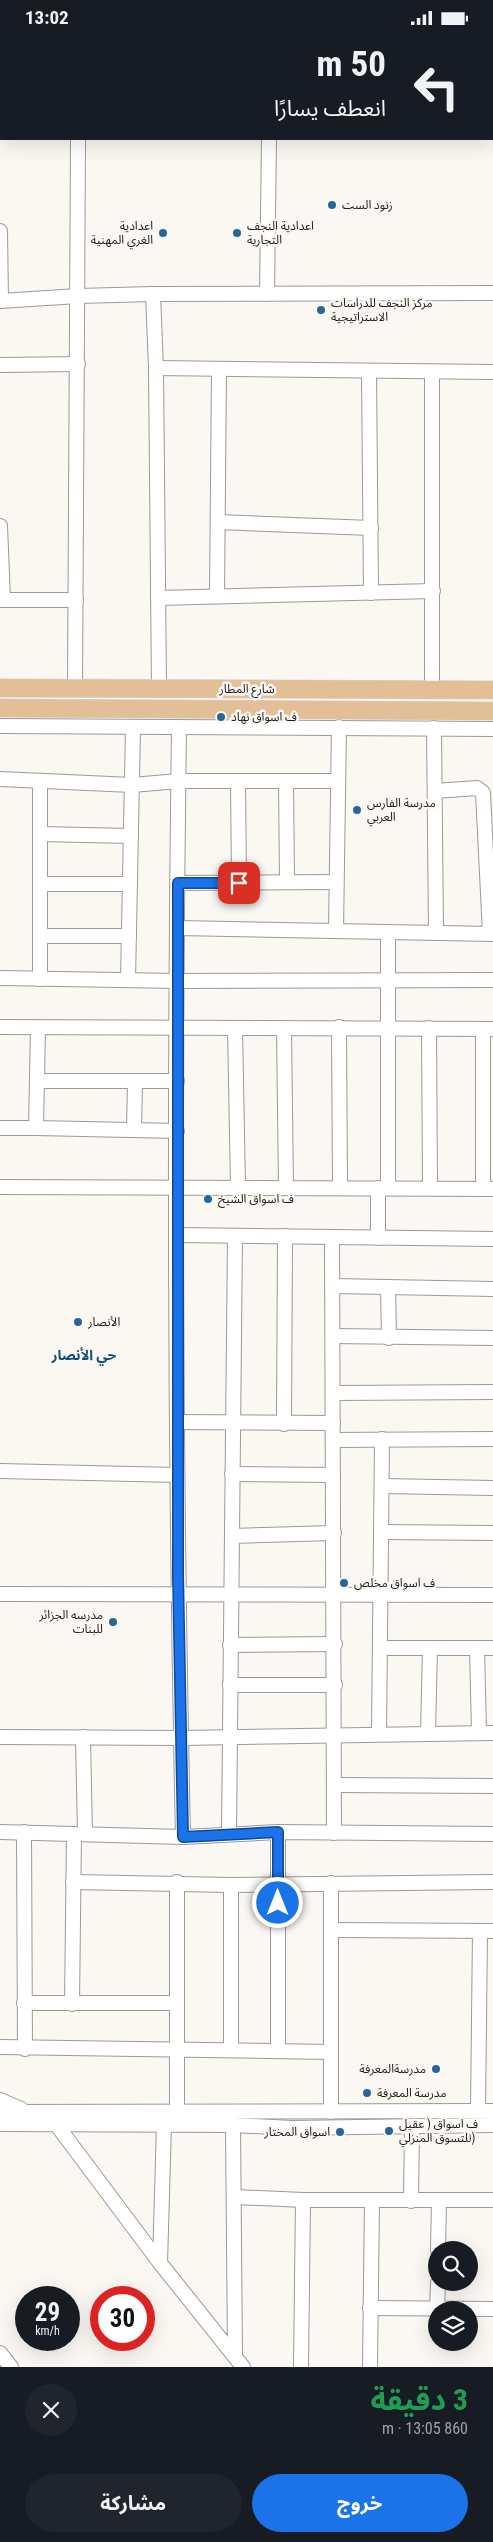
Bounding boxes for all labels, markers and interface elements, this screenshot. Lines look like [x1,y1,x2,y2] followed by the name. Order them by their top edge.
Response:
[25,6,69,29] text: 13:02
[317,44,386,85] text: 50 m
[404,55,469,120] icon: left
[274,96,386,121] text: انعطف يسارًا
[342,198,393,212] place label: زنود الست
[326,199,338,211] marker: زنود الست
[91,219,153,250] place label: اعدادية الغري المهنية
[247,219,314,247] place label: اعدادية النجف التجارية
[157,227,169,239] marker: اعدادية الغري المهنية
[231,227,243,239] marker: اعدادية النجف التجارية
[331,296,433,324] place label: مركز النجف للدراسات الاستراتيجية
[315,304,327,316] marker: مركز النجف للدراسات الاستراتيجية
[218,682,275,698] street label: شارع المطار
[231,710,297,724] place label: ف اسواق نهاد
[215,711,227,723] marker: ف اسواق نهاد
[367,796,436,827] place label: مدرسة الفارس العربي
[351,804,363,816] marker: مدرسة الفارس العربي
[218,862,260,904] pin
[225,869,253,897] icon: arrive
[218,1192,294,1208] place label: ف اسواق الشيخ
[202,1193,214,1205] marker: ف اسواق الشيخ
[87,1315,120,1329] place label: الأنصار
[72,1316,84,1328] marker: الأنصار
[51,1347,116,1366] district label: حي الأنصار
[354,1576,435,1590] place label: ف اسواق مخلص
[338,1577,350,1589] marker: ف اسواق مخلص
[38,1608,103,1636] place label: مدرسه الجزائر للبنات
[107,1616,119,1628] marker: مدرسه الجزائر للبنات
[251,1876,303,1928] position arrow
[359,2062,426,2076] place label: مدرسةالمعرفة
[430,2063,442,2075] marker: مدرسةالمعرفة
[377,2086,446,2100] place label: مدرسة المعرفة
[361,2087,373,2099] marker: مدرسة المعرفة
[399,2117,478,2148] place label: ف اسواق ( عقيل للتسوق المنزلي)
[263,2125,330,2139] place label: اسواق المختار
[383,2125,395,2137] marker: ف اسواق ( عقيل للتسوق المنزلي)
[334,2126,346,2138] marker: اسواق المختار
[428,2241,478,2351] map controls
[428,2241,478,2291] button: search
[90,2286,155,2351] speed limit sign: 30
[35,2298,60,2327] text: 29
[428,2301,478,2351] button: layers
[35,2324,60,2338] text: km/h
[370,2382,468,2417] text: 3 دقيقة
[25,2384,77,2436] button: close
[382,2419,468,2438] text: 860 m · 13:05
[25,2474,242,2532] button: مشاركة
[252,2474,468,2532] button: خروج

